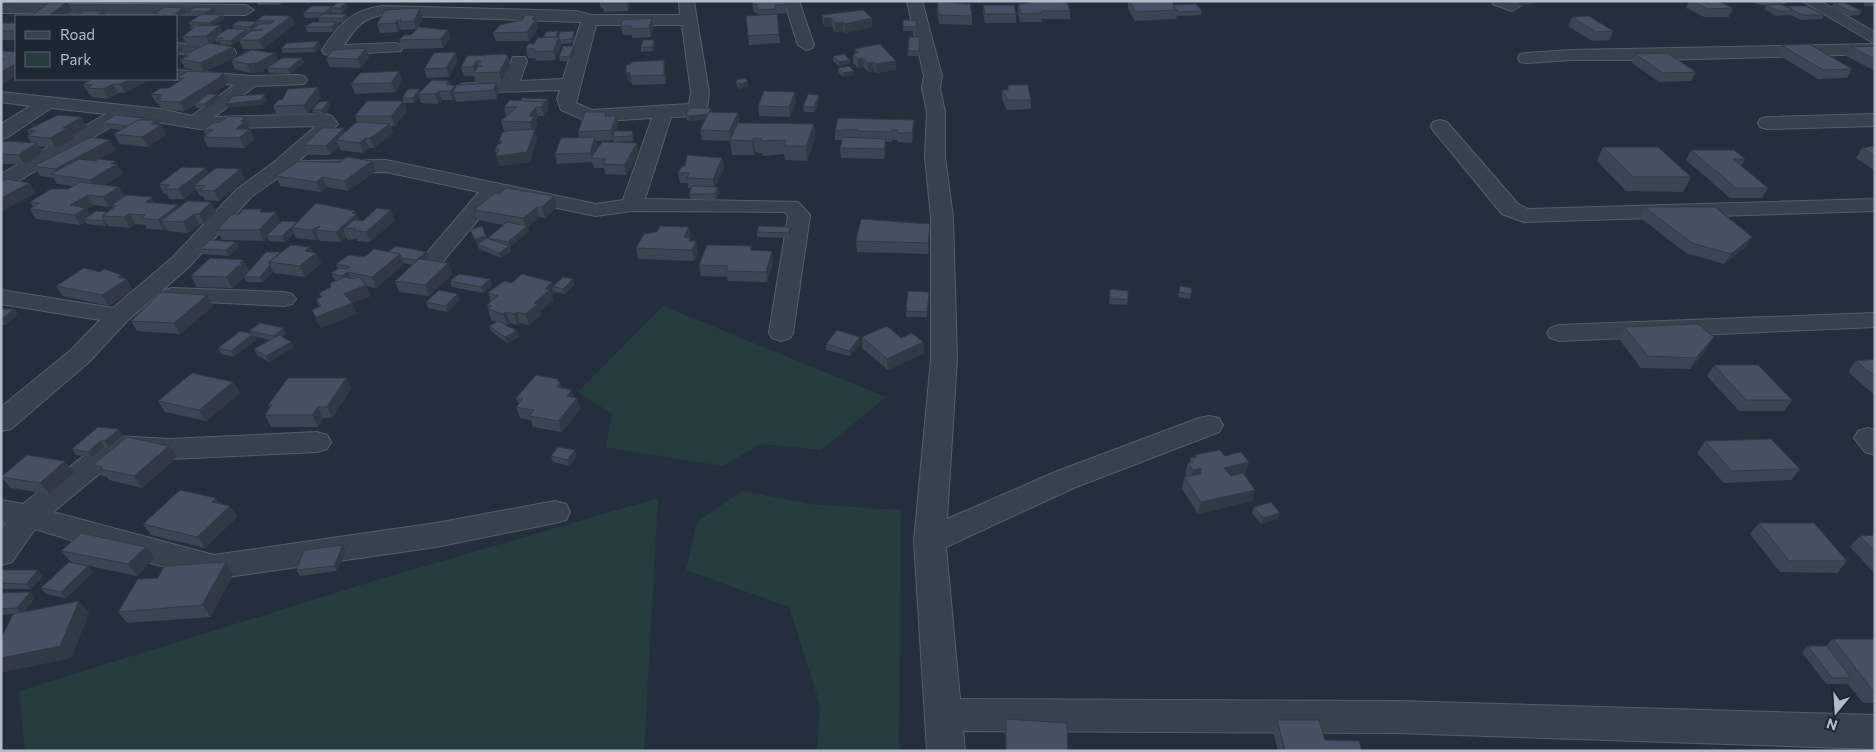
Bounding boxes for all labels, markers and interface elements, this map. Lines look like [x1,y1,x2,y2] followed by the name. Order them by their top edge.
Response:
[15,15,178,80] legend
[60,25,95,43] text: Road
[60,50,91,68] text: Park
[1811,687,1861,737] north arrow
[1824,715,1839,735] text: N

